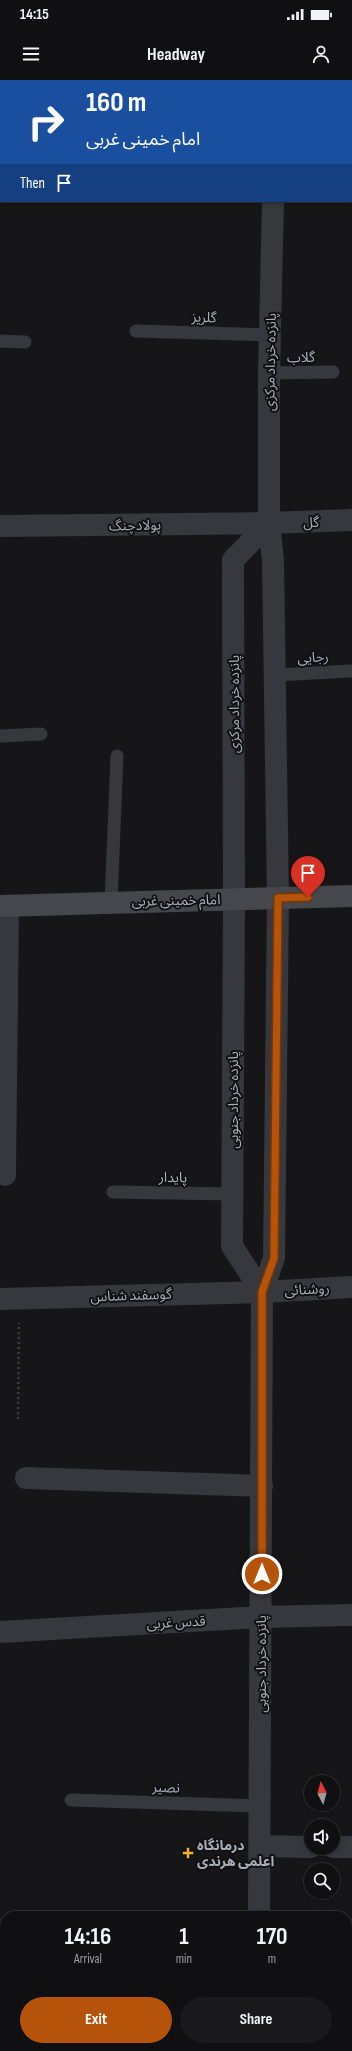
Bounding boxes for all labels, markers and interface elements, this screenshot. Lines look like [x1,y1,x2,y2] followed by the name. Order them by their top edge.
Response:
[20,5,49,24] text: 14:15
[20,43,42,65] icon: menu
[310,43,332,65] icon: person
[147,44,205,65] text: Headway
[86,86,146,119] text: 160 m
[20,96,72,148] icon: right
[86,129,200,150] text: امام خمینی غربی
[53,172,75,194] icon: arrive
[20,174,45,193] text: Then
[190,309,217,326] street label: گلریز
[261,313,281,411] street label: پانزده خرداد مرکزی
[287,349,315,366] street label: گلاب
[303,514,320,531] street label: گل
[109,517,161,536] street label: پولادچنگ
[297,648,329,667] street label: رجایی
[226,655,244,753] street label: پانزده خرداد مرکزی
[291,856,325,897] pin
[297,862,319,884] icon: arrive
[131,891,221,912] street label: امام خمینی غربی
[225,1051,243,1149] street label: پانزده خرداد جنوبی
[158,1169,187,1187] street label: پایدار
[284,1280,330,1299] street label: روشنائی
[90,1286,172,1305] street label: گوسفند شناس
[241,1553,283,1595] position arrow
[146,1612,206,1633] street label: قدس غربی
[253,1615,271,1713] street label: پانزده خرداد جنوبی
[304,1775,340,1811] north arrow
[304,1775,340,1899] map controls
[151,1778,180,1796] street label: نصیر
[304,1819,340,1855] button: sound
[197,1837,275,1870] place label: درمانگاه اعلمی هرندی
[182,1847,194,1859] marker: درمانگاه اعلمی هرندی
[304,1863,340,1899] button: search
[64,1922,111,1951] text: 14:16
[179,1922,189,1951] text: 1
[256,1922,288,1951] text: 170
[74,1951,102,1967] text: Arrival
[176,1951,192,1967] text: min
[268,1951,276,1967] text: m
[20,1997,172,2043] button: Exit
[180,1997,332,2043] button: Share

